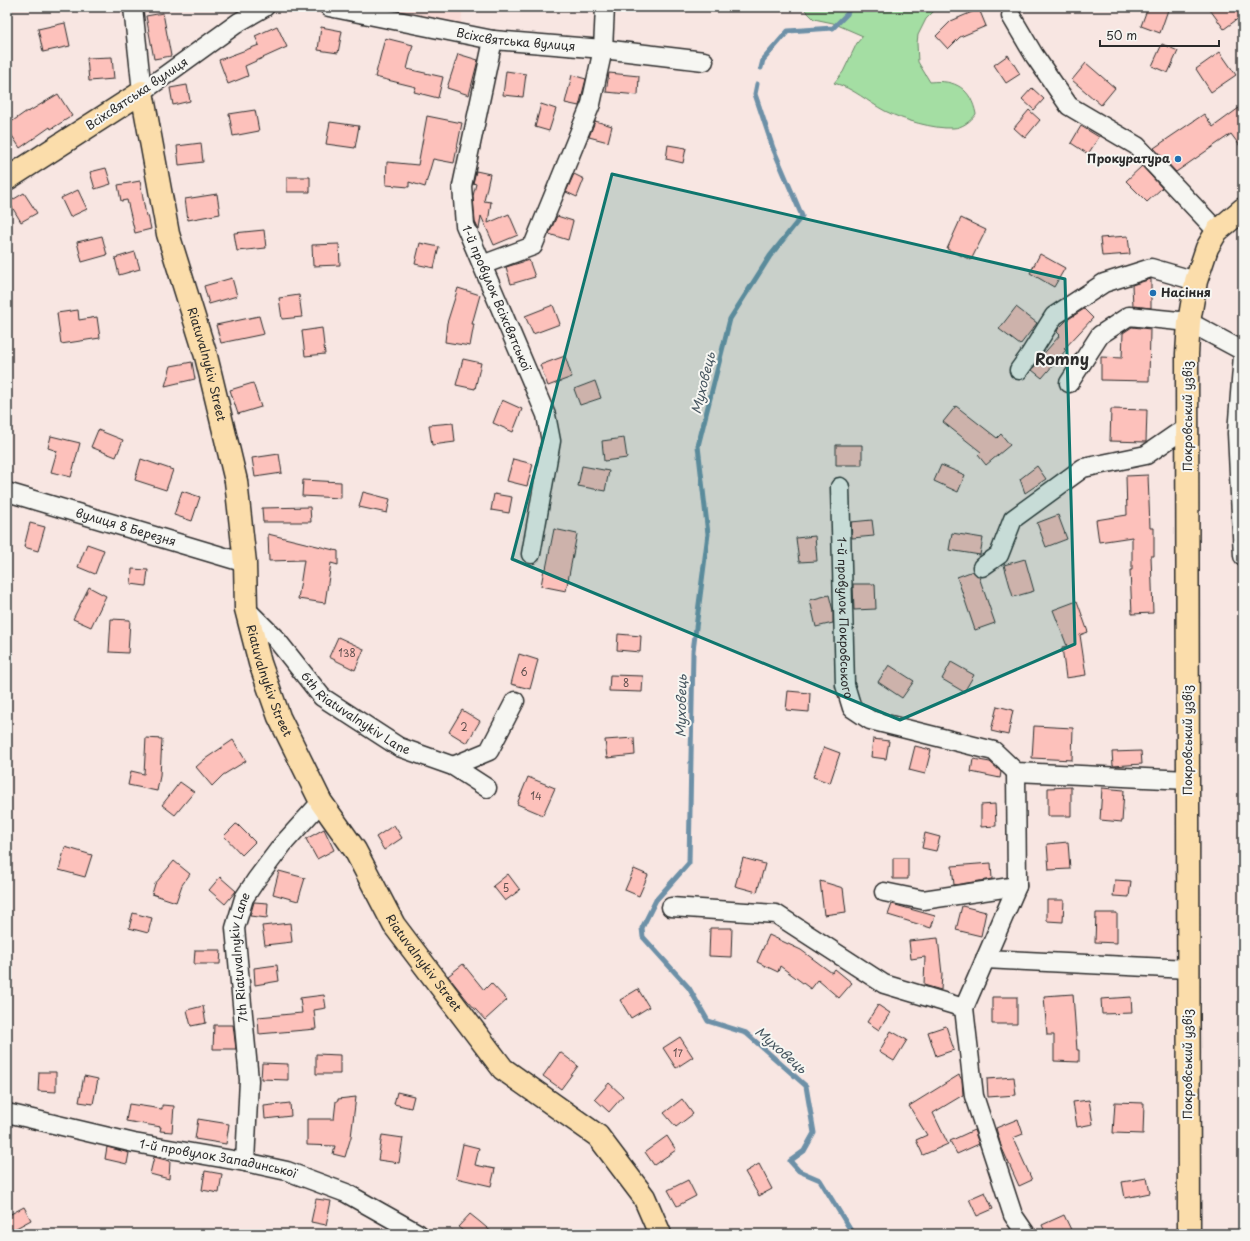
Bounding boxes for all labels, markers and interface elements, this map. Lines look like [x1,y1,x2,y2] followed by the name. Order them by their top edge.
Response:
[1100,22,1219,48] scale bar
[455,23,576,55] street label: Всіхсвятська вулиця
[1106,26,1137,44] text: 50 m
[82,52,191,134] street label: Всіхсвятська вулиця
[1087,149,1170,167] place label: Прокуратура
[1173,154,1183,164] marker: Прокуратура
[458,222,537,374] street label: 1-й провулок Всіхсвятської
[1161,283,1211,301] place label: Насіння
[1148,288,1158,298] marker: Насіння
[183,305,231,423] street label: Riatuvalnykiv Street
[1035,346,1089,370] district label: Romny
[686,349,720,416] water label: Муховець
[1178,361,1196,471] street label: Покровський узвіз
[74,503,179,550] street label: вулиця 8 Березня
[833,537,859,701] street label: 1-й провулок Покровського
[242,622,297,739] street label: Riatuvalnykiv Street
[338,645,356,660] house number: 138
[520,664,528,679] house number: 6
[297,667,413,758] street label: 6th Riatuvalnykiv Lane
[670,673,691,738] water label: Муховець
[623,675,629,690] house number: 8
[1178,685,1196,795] street label: Покровський узвіз
[460,719,468,734] house number: 2
[530,788,542,803] house number: 14
[503,880,509,895] house number: 5
[225,887,254,1023] street label: 7th Riatuvalnykiv Lane
[382,911,466,1015] street label: Riatuvalnykiv Street
[1178,1009,1196,1119] street label: Покровський узвіз
[751,1022,812,1078] water label: Муховець
[673,1045,684,1060] house number: 17
[138,1134,300,1182] street label: 1-й провулок Западинської

